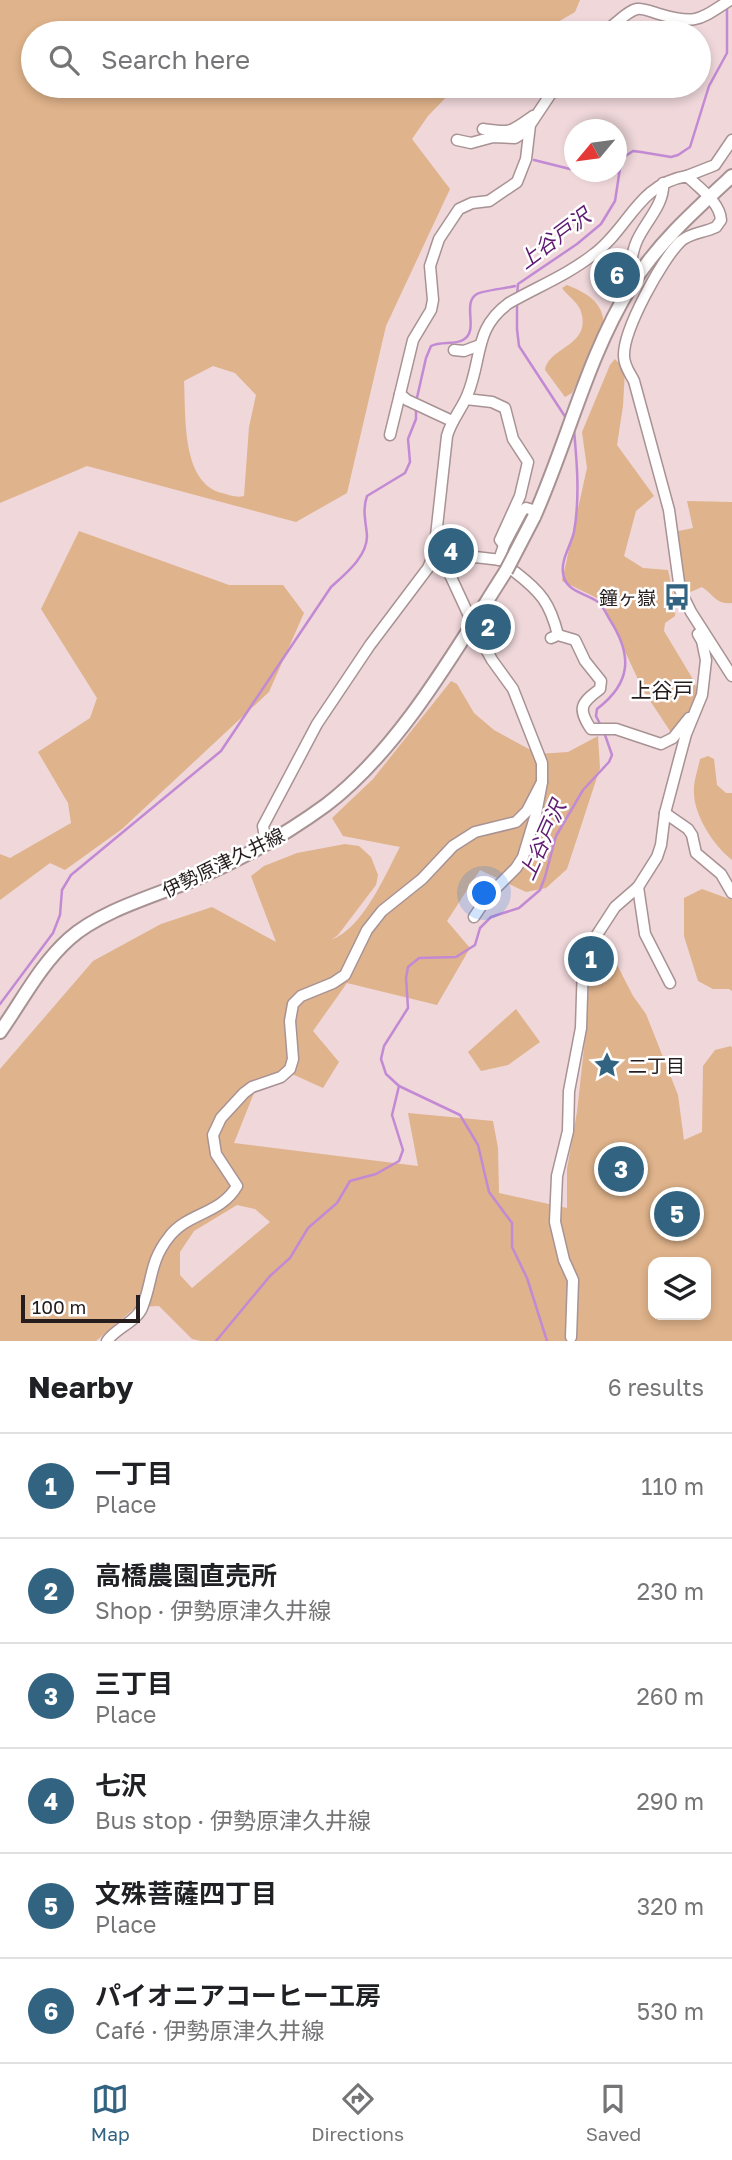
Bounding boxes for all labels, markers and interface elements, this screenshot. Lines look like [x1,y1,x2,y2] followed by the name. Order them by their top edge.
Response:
[21,21,711,98] search box
[45,41,83,79] icon: search
[101,44,250,75] text: Search here
[564,119,627,182] north arrow
[513,201,598,274] water label: 上谷戸沢
[594,249,640,301] pin: 6
[428,525,474,577] pin: 4
[662,582,692,612] bus stop icon: 鐘ヶ嶽
[599,586,656,609] place label: 鐘ヶ嶽
[465,601,511,653] pin: 2
[631,677,694,703] district label: 上谷戸
[513,794,572,884] water label: 上谷戸沢
[158,823,288,901] street label: 伊勢原津久井線
[467,876,501,910] your location
[568,933,614,985] pin: 1
[592,1050,622,1080] place icon: 二丁目
[628,1054,685,1077] place label: 二丁目
[598,1143,644,1195] pin: 3
[654,1188,700,1240] pin: 5
[648,1257,711,1320] map controls
[648,1257,711,1320] button: layers
[21,1292,140,1324] scale bar
[32,1295,86,1318] text: 100 m
[28,1369,133,1405] text: Nearby
[608,1373,704,1401] text: 6 results
[95,1458,173,1489] text: 一丁目
[45,1472,57,1500] text: 1
[641,1472,704,1500] text: 110 m
[95,1490,156,1518] text: Place
[95,1560,277,1591] text: 高橋農園直売所
[44,1577,58,1605] text: 2
[637,1577,704,1605] text: 230 m
[95,1596,331,1624] text: Shop · 伊勢原津久井線
[95,1668,173,1699] text: 三丁目
[44,1682,58,1710] text: 3
[636,1682,704,1710] text: 260 m
[95,1700,156,1728] text: Place
[95,1770,147,1801] text: 七沢
[44,1787,58,1815] text: 4
[636,1787,704,1815] text: 290 m
[95,1806,371,1834] text: Bus stop · 伊勢原津久井線
[95,1878,277,1909] text: 文殊菩薩四丁目
[44,1892,58,1920] text: 5
[637,1892,704,1920] text: 320 m
[95,1910,156,1938] text: Place
[95,1980,381,2011] text: パイオニアコーヒー工房
[44,1997,58,2025] text: 6
[637,1997,704,2025] text: 530 m
[95,2016,325,2044] text: Café · 伊勢原津久井線
[91,2080,130,2145] tab: Map
[311,2080,404,2145] tab: Directions
[586,2080,641,2145] tab: Saved

